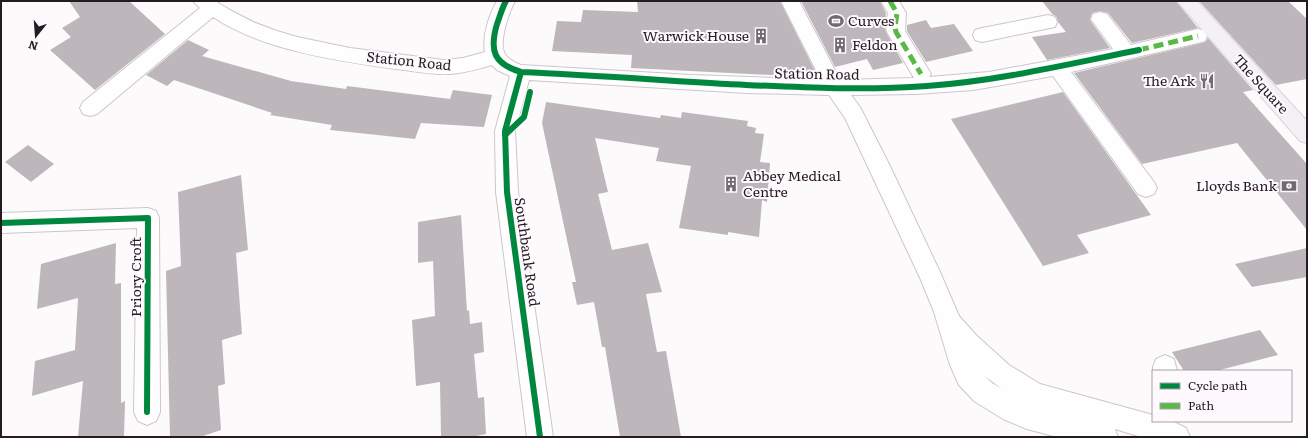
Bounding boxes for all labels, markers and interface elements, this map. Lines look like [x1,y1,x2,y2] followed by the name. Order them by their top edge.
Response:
[848,10,894,30] place label: Curves
[827,12,845,30] sports icon: Curves
[16,16,56,56] north arrow
[643,25,749,45] place label: Warwick House
[752,27,770,45] building icon: Warwick House
[852,34,897,54] place label: Feldon
[831,36,849,54] building icon: Feldon
[26,38,40,56] text: N
[366,46,453,74] street label: Station Road
[1230,49,1294,117] street label: The Square
[774,62,860,84] street label: Station Road
[1143,70,1195,90] place label: The Ark
[1198,72,1216,90] restaurant icon: The Ark
[743,165,841,201] place label: Abbey Medical Centre
[722,175,740,193] building icon: Abbey Medical Centre
[1196,175,1277,195] place label: Lloyds Bank
[1280,177,1298,195] bank icon: Lloyds Bank
[510,196,546,308] street label: Southbank Road
[125,236,145,317] street label: Priory Croft
[1152,370,1292,422] legend
[1188,376,1248,394] text: Cycle path
[1188,396,1214,414] text: Path

